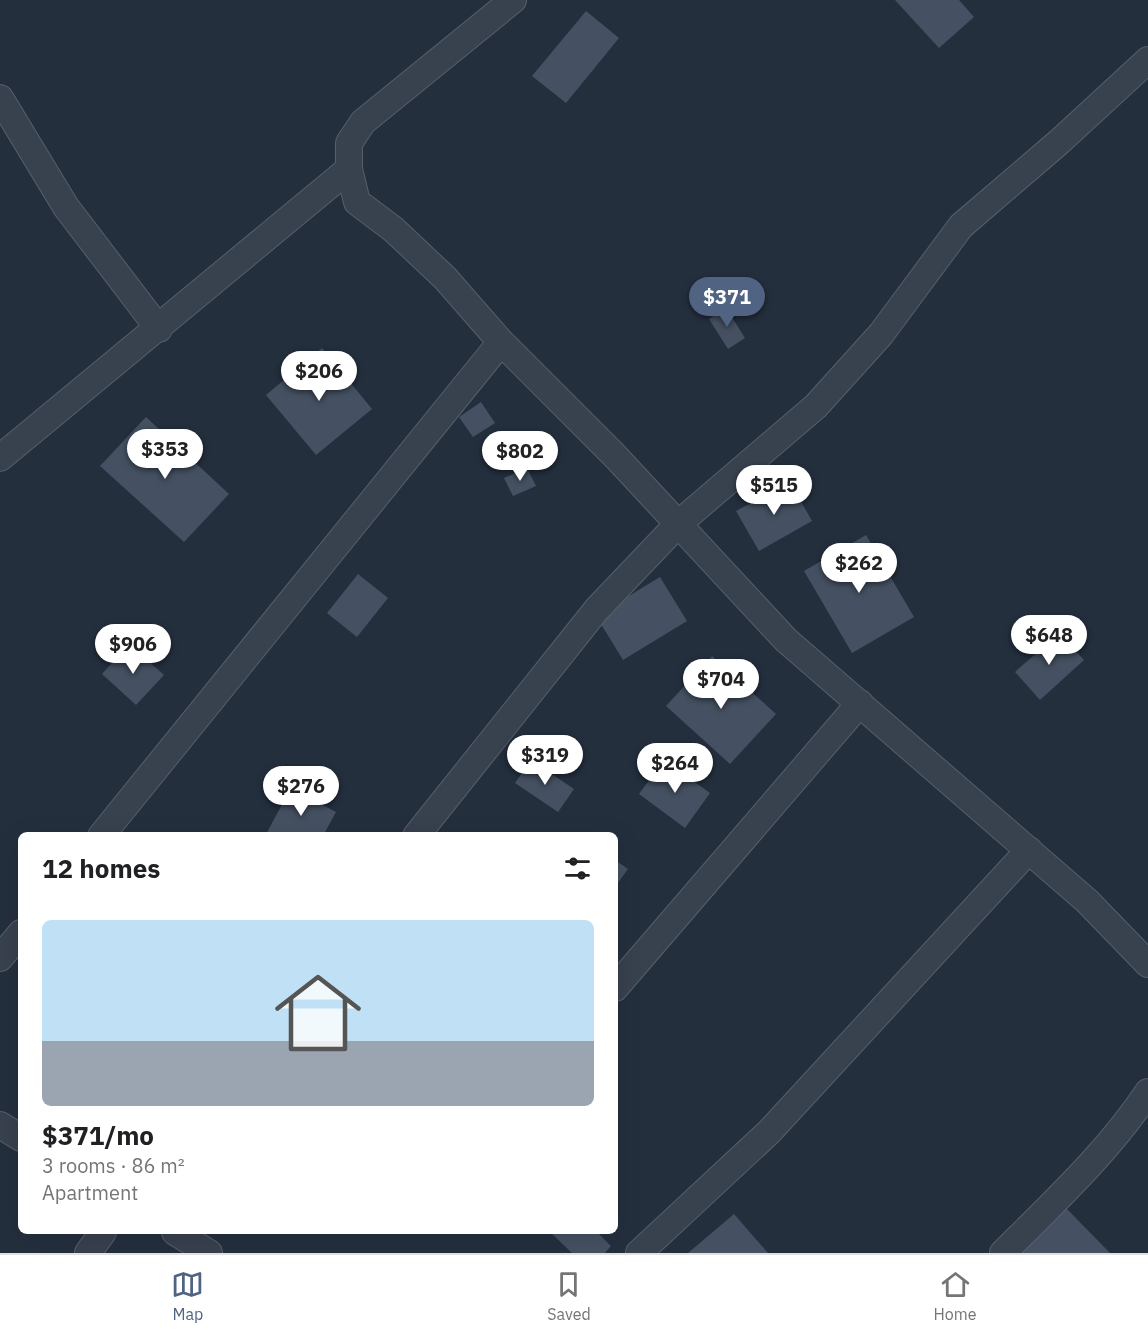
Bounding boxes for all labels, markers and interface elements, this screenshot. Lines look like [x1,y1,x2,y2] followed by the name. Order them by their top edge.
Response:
[691,277,763,328] pin: $371
[703,283,751,310] text: $371
[283,351,355,402] pin: $206
[295,357,343,384] text: $206
[129,429,201,480] pin: $353
[484,431,556,482] pin: $802
[141,435,189,462] text: $353
[496,437,544,464] text: $802
[738,465,810,516] pin: $515
[750,471,798,498] text: $515
[823,543,895,594] pin: $262
[835,549,883,576] text: $262
[1013,615,1085,666] pin: $648
[1025,621,1073,648] text: $648
[97,624,169,675] pin: $906
[109,630,157,657] text: $906
[685,659,757,710] pin: $704
[697,665,745,692] text: $704
[509,735,581,786] pin: $319
[521,741,569,768] text: $319
[639,743,711,794] pin: $264
[651,749,699,776] text: $264
[265,766,337,817] pin: $276
[277,772,325,799] text: $276
[42,851,160,885] text: 12 homes
[561,852,594,885] icon: filters
[264,959,372,1067] icon: home
[42,1118,154,1152] text: $371/mo
[42,1152,185,1179] text: 3 rooms · 86 m²
[42,1179,138,1206] text: Apartment
[171,1268,204,1324] tab: Map
[547,1268,591,1324] tab: Saved
[934,1268,977,1324] tab: Home

